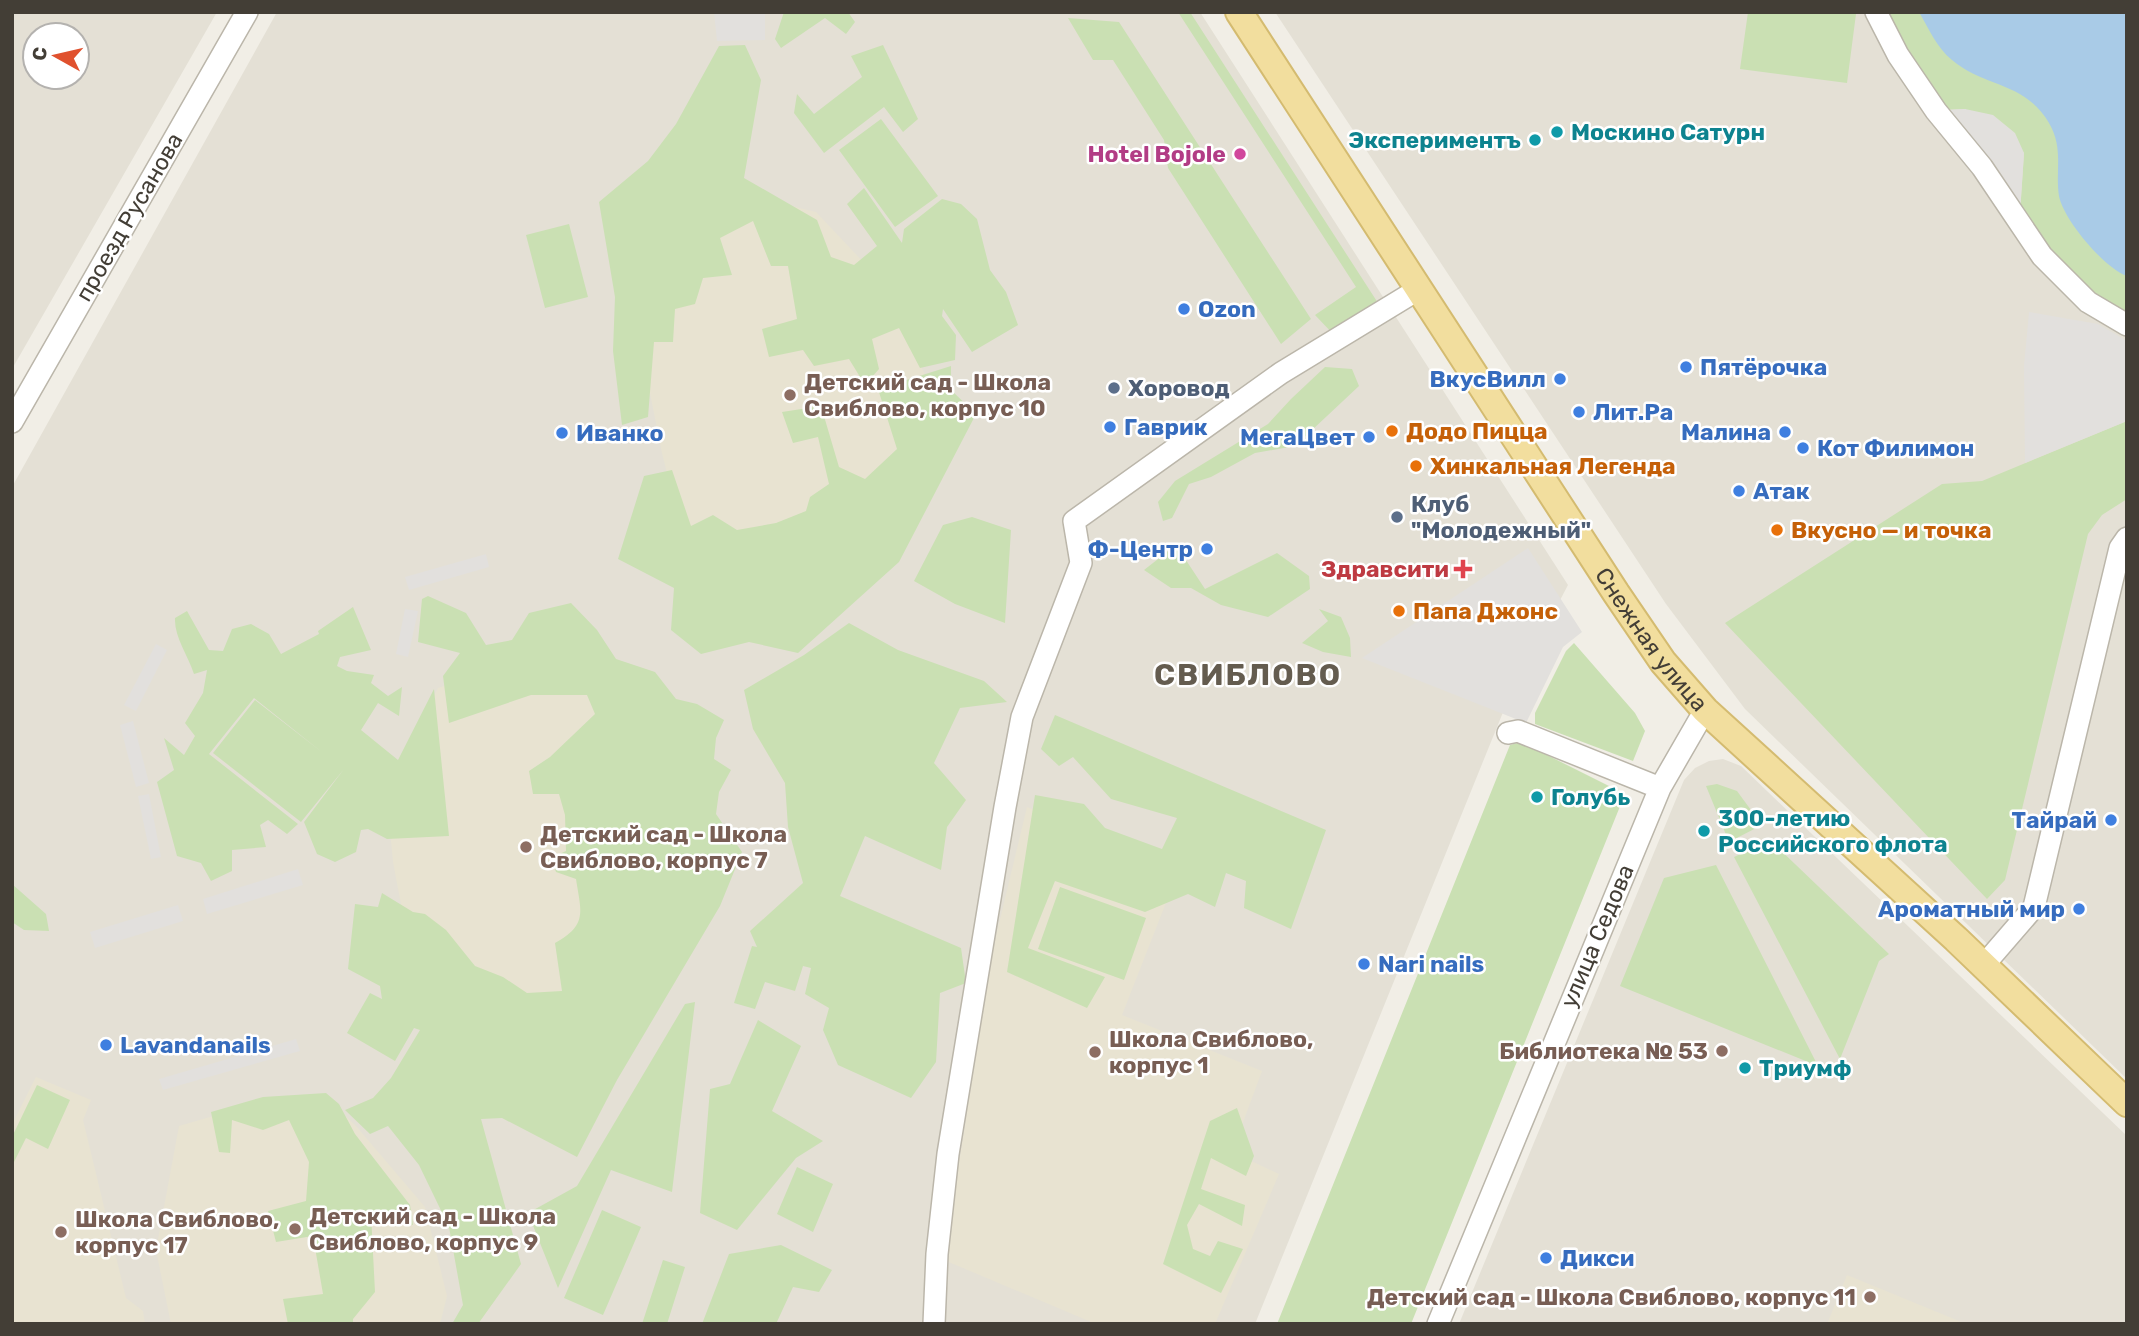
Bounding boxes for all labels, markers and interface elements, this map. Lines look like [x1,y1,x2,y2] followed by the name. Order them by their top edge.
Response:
[21,21,91,91] north arrow
[27,45,52,62] text: С
[1571,118,1765,146] place label: Москино Сатурн
[1549,124,1565,140] marker: Москино Сатурн
[1348,126,1521,154] place label: Экспериментъ
[69,128,189,306] street label: проезд Русанова
[1527,132,1543,148] marker: Экспериментъ
[1087,140,1226,168] place label: Hotel Bojole
[1232,146,1248,162] marker: Hotel Bojole
[1198,295,1256,323] place label: Ozon
[1176,301,1192,317] marker: Ozon
[1700,353,1827,381] place label: Пятёрочка
[1678,359,1694,375] marker: Пятёрочка
[1430,365,1546,393] place label: ВкусВилл
[804,368,1051,422] place label: Детский сад - Школа Свиблово, корпус 10
[1552,371,1568,387] marker: ВкусВилл
[1128,374,1230,402] place label: Хоровод
[1106,380,1122,396] marker: Хоровод
[782,387,798,403] marker: Детский сад - Школа Свиблово, корпус 10
[1593,398,1673,426] place label: Лит.Ра
[1571,404,1587,420] marker: Лит.Ра
[1124,413,1208,441] place label: Гаврик
[1406,417,1548,445] place label: Додо Пицца
[1681,418,1771,446] place label: Малина
[576,419,664,447] place label: Иванко
[1102,419,1118,435] marker: Гаврик
[1240,423,1355,451] place label: МегаЦвет
[1384,423,1400,439] marker: Додо Пицца
[1777,424,1793,440] marker: Малина
[554,425,570,441] marker: Иванко
[1361,429,1377,445] marker: МегаЦвет
[1817,434,1974,462] place label: Кот Филимон
[1795,440,1811,456] marker: Кот Филимон
[1430,452,1676,480] place label: Хинкальная Легенда
[1408,458,1424,474] marker: Хинкальная Легенда
[1753,477,1810,505] place label: Атак
[1731,483,1747,499] marker: Атак
[1411,490,1591,544] place label: Клуб "Молодежный"
[1389,509,1405,525] marker: Клуб "Молодежный"
[1791,516,1991,544] place label: Вкусно — и точка
[1769,522,1785,538] marker: Вкусно — и точка
[1087,535,1193,563] place label: Ф-Центр
[1199,541,1215,557] marker: Ф-Центр
[1321,555,1449,583] place label: Здравсити
[1455,561,1471,577] marker: Здравсити
[1589,562,1714,717] street label: Снежная улица
[1413,597,1558,625] place label: Папа Джонс
[1391,603,1407,619] marker: Папа Джонс
[1154,657,1342,693] district label: СВИБЛОВО
[1551,783,1630,811] place label: Голубь
[1529,789,1545,805] marker: Голубь
[1718,804,1947,858] place label: 300-летию Российского флота
[2012,806,2097,834] place label: Тайрай
[2103,812,2119,828] marker: Тайрай
[540,820,787,874] place label: Детский сад - Школа Свиблово, корпус 7
[1696,823,1712,839] marker: 300-летию Российского флота
[518,839,534,855] marker: Детский сад - Школа Свиблово, корпус 7
[1554,860,1640,1012] street label: улица Седова
[1878,895,2065,923] place label: Ароматный мир
[2071,901,2087,917] marker: Ароматный мир
[1378,950,1485,978] place label: Nari nails
[1356,956,1372,972] marker: Nari nails
[1109,1025,1313,1079] place label: Школа Свиблово, корпус 1
[120,1031,271,1059] place label: Lavandanails
[98,1037,114,1053] marker: Lavandanails
[1499,1037,1708,1065] place label: Библиотека № 53
[1714,1043,1730,1059] marker: Библиотека № 53
[1087,1044,1103,1060] marker: Школа Свиблово, корпус 1
[1759,1054,1852,1082] place label: Триумф
[1737,1060,1753,1076] marker: Триумф
[309,1202,556,1256] place label: Детский сад - Школа Свиблово, корпус 9
[75,1205,279,1259] place label: Школа Свиблово, корпус 17
[287,1221,303,1237] marker: Детский сад - Школа Свиблово, корпус 9
[53,1224,69,1240] marker: Школа Свиблово, корпус 17
[1560,1244,1634,1272] place label: Дикси
[1538,1250,1554,1266] marker: Дикси
[1367,1283,1856,1311] place label: Детский сад - Школа Свиблово, корпус 11
[1862,1289,1878,1305] marker: Детский сад - Школа Свиблово, корпус 11

